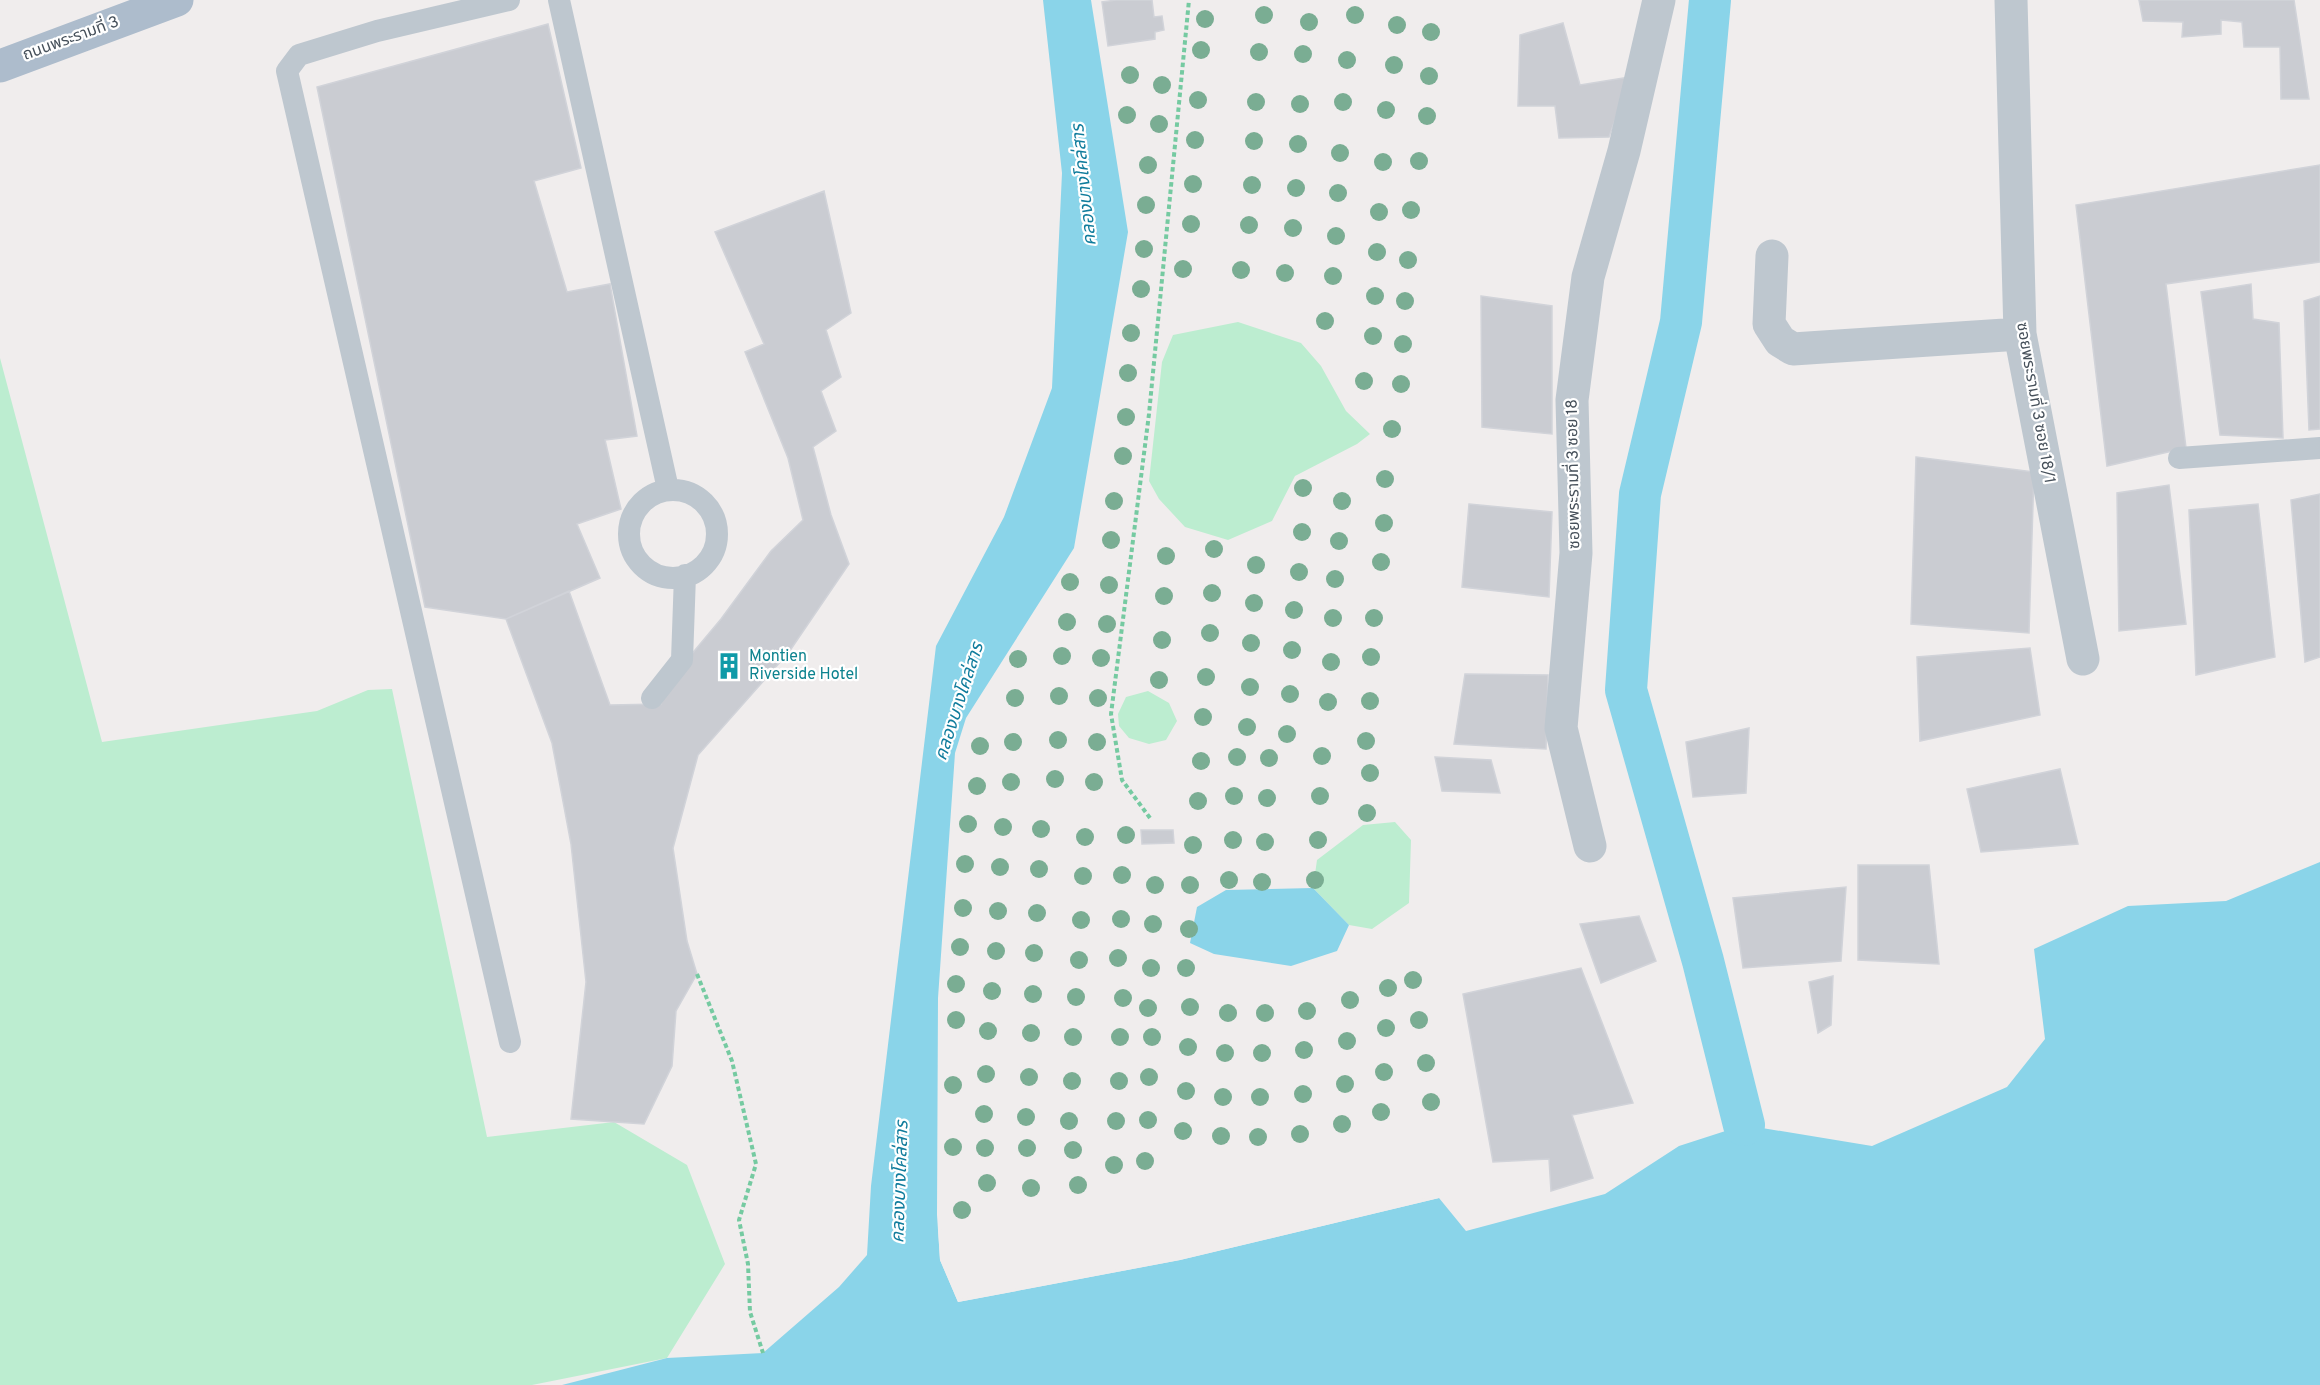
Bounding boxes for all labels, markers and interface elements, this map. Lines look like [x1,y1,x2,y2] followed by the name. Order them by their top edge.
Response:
[19,10,122,66] street label: ถนนพระรามที่ 3
[1067,122,1103,247] water label: คลองบางโคล่สาร
[2011,320,2062,485] street label: ซอยพระรามที่ 3 ซอย 18/1
[1560,399,1585,549] street label: ซอยพระรามที่ 3 ซอย 18
[930,639,990,764] water label: คลองบางโคล่สาร
[749,647,858,685] place label: Montien Riverside Hotel
[714,651,744,681] building icon: Montien Riverside Hotel
[887,1119,915,1243] water label: คลองบางโคล่สาร

